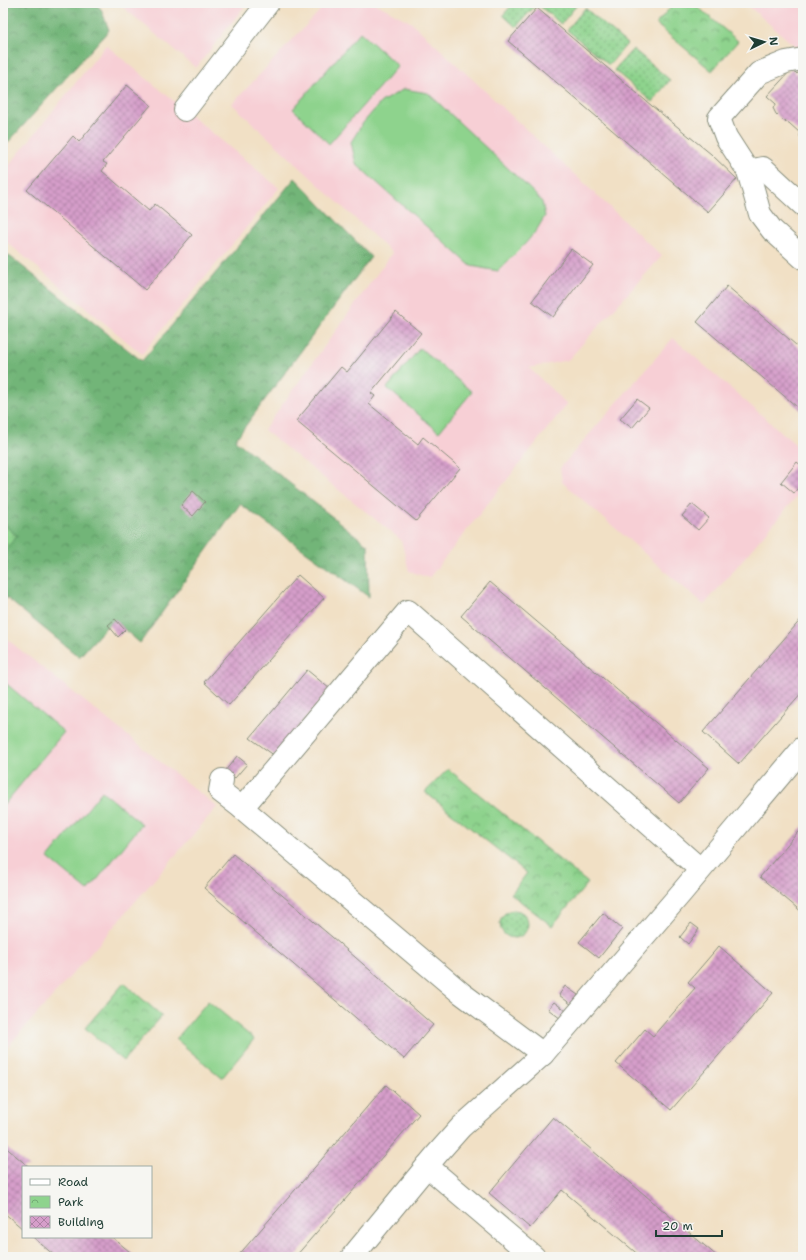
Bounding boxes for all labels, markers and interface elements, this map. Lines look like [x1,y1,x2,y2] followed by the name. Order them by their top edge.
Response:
[744,22,784,62] north arrow
[766,36,781,46] text: N
[22,1166,152,1238] legend
[58,1174,89,1190] text: Road
[58,1194,84,1210] text: Park
[656,1212,722,1238] scale bar
[58,1214,104,1230] text: Building
[662,1218,693,1234] text: 20 m

